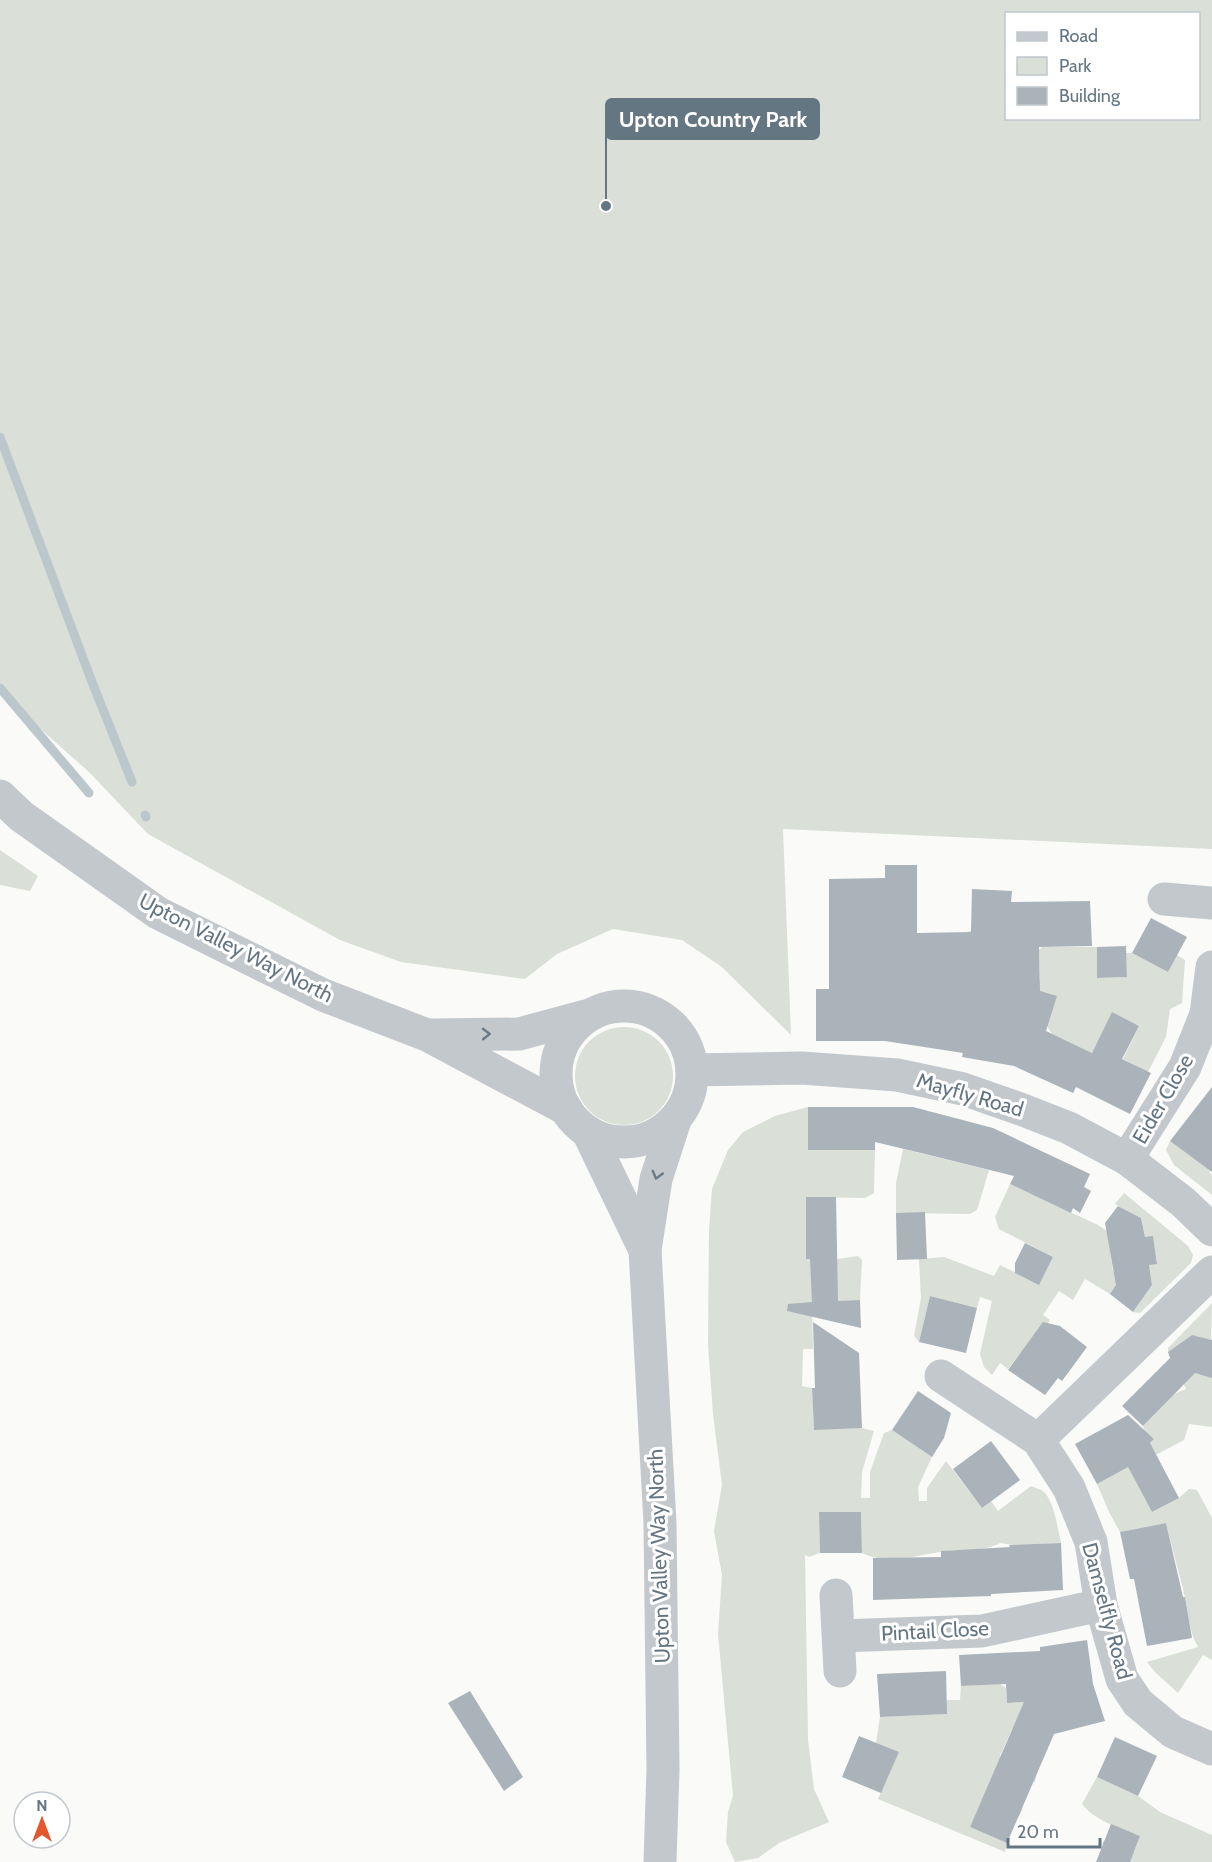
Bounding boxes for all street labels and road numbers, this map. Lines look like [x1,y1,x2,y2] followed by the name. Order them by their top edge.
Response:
[135,888,337,1007] street label: Upton Valley Way North
[1127,1049,1198,1148] street label: Eider Close
[914,1067,1026,1122] street label: Mayfly Road
[642,1448,675,1664] street label: Upton Valley Way North
[1077,1540,1138,1682] street label: Damselfly Road
[880,1615,990,1646] street label: Pintail Close

